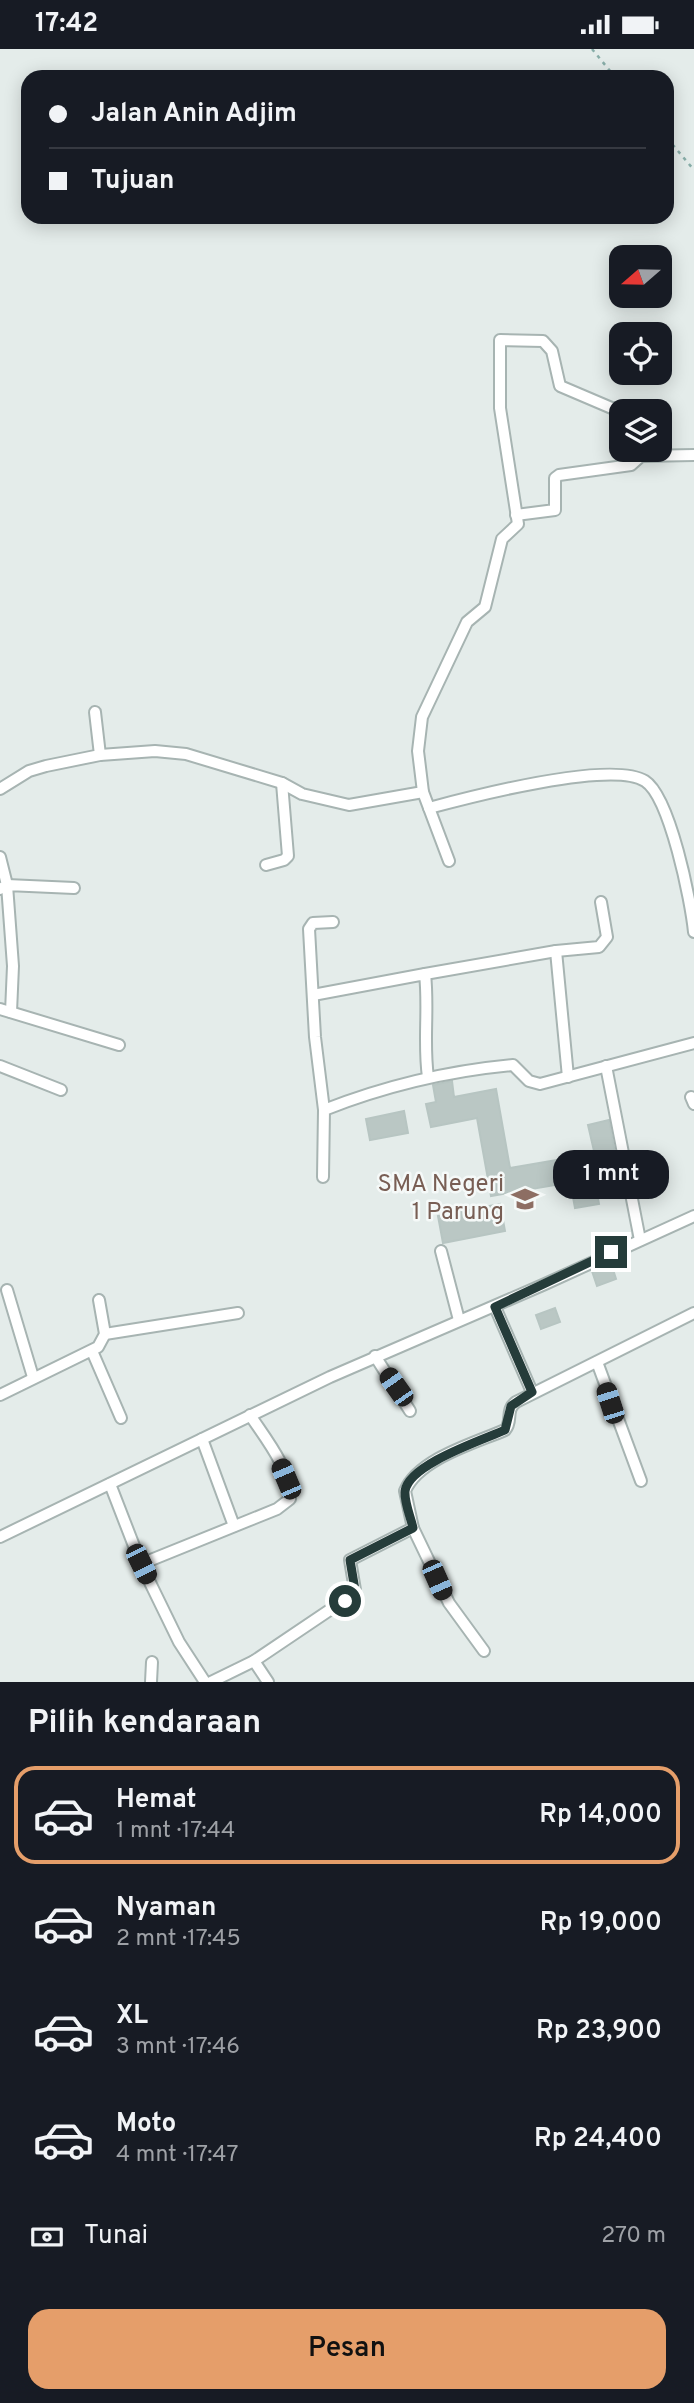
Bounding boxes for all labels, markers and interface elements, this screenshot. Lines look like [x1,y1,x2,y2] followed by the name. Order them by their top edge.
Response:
[35,8,98,41] text: 17:42
[91,98,297,131] text: Jalan Anin Adjim
[91,165,175,198] text: Tujuan
[609,245,672,308] north arrow
[609,245,672,462] map controls
[609,322,672,385] button: locate
[609,399,672,462] button: layers
[553,1151,669,1199] callout: 1 mnt
[583,1160,639,1189] text: 1 mnt
[378,1170,504,1228] place label: SMA Negeri 1 Parung
[510,1184,540,1214] school or university icon: SMA Negeri 1 Parung
[595,1236,627,1268] route end
[376,1364,417,1410] car
[594,1380,627,1426] car
[269,1456,304,1502] car
[123,1541,160,1587] car
[419,1557,456,1603] car
[329,1585,361,1617] route start
[28,1704,261,1744] text: Pilih kendaraan
[32,1784,95,1847] icon: car
[116,1784,196,1817] text: Hemat
[539,1799,662,1832] text: Rp 14,000
[116,1817,235,1846] text: 1 mnt · 17:44
[32,1892,95,1955] icon: car
[116,1892,216,1925] text: Nyaman
[540,1907,662,1940] text: Rp 19,000
[116,1925,241,1954] text: 2 mnt · 17:45
[32,2000,95,2063] icon: car
[116,2000,148,2033] text: XL
[536,2015,662,2048] text: Rp 23,900
[116,2033,240,2062] text: 3 mnt · 17:46
[32,2108,95,2171] icon: car
[116,2108,176,2141] text: Moto
[534,2123,662,2156] text: Rp 24,400
[116,2141,238,2170] text: 4 mnt · 17:47
[28,2218,66,2256] icon: cash
[84,2220,148,2253] text: Tunai
[601,2222,666,2251] text: 270 m
[28,2309,666,2389] button: Pesan

